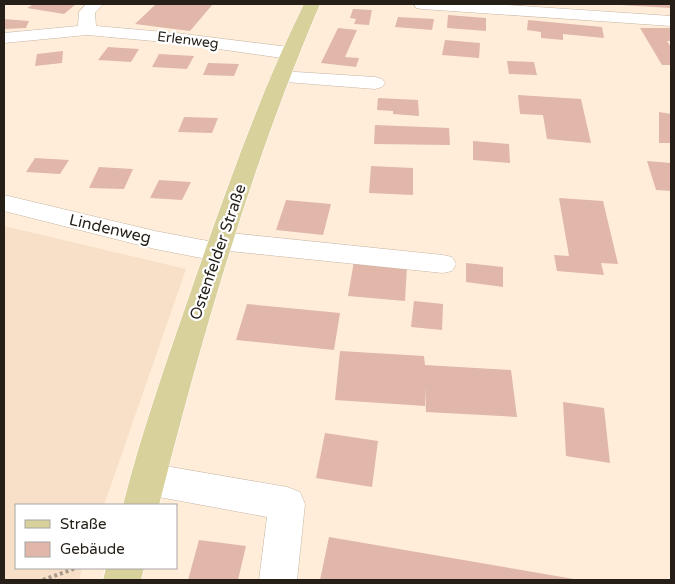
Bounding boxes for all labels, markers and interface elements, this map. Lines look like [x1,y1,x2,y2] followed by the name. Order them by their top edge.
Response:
[156,28,220,52] street label: Erlenweg
[185,181,251,323] street label: Ostenfelder Straße
[67,210,153,248] street label: Lindenweg
[15,504,178,569] legend
[60,515,106,533] text: Straße
[60,540,125,558] text: Gebäude

